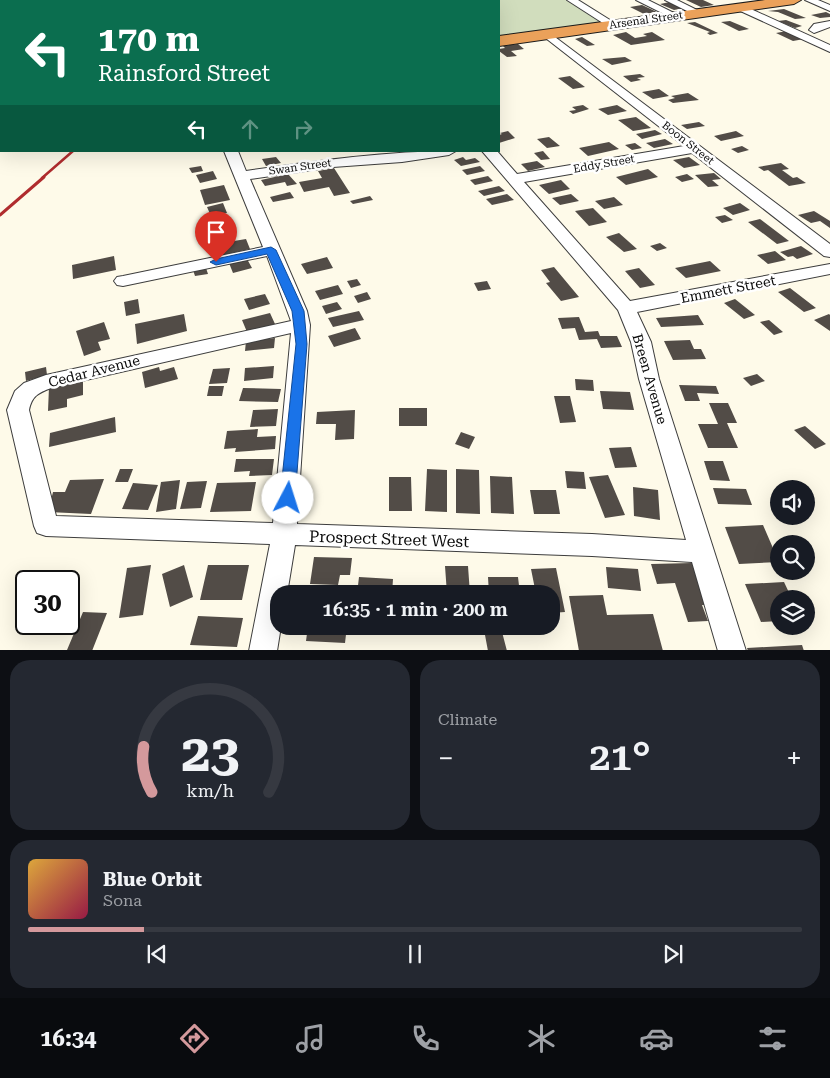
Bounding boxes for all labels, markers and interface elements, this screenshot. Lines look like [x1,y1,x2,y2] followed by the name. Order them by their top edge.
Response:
[608,8,684,32] street label: Arsenal Street
[98,19,199,60] text: 170 m
[15,20,80,85] icon: left
[98,61,270,86] text: Rainsford Street
[183,115,211,143] icon: left
[236,115,264,143] icon: ahead
[289,115,317,143] icon: right
[659,119,717,167] street label: Boon Street
[572,152,636,176] street label: Eddy Street
[268,156,332,178] street label: Swan Street
[195,211,237,262] pin
[202,218,230,246] icon: arrive
[679,272,777,306] street label: Emmett Street
[629,332,671,426] street label: Breen Avenue
[46,352,142,390] street label: Cedar Avenue
[261,471,313,523] position arrow
[770,480,815,635] map controls
[770,480,815,525] button: sound
[309,527,469,551] street label: Prospect Street West
[770,535,815,580] button: search
[15,570,80,635] speed limit sign: 30
[770,590,815,635] button: layers
[322,598,508,621] text: 16:35 · 1 min · 200 m
[438,710,497,729] text: Climate
[181,723,239,784] text: 23
[589,735,651,779] text: 21°
[438,742,454,775] text: −
[786,742,802,775] text: +
[186,780,234,801] text: km/h
[103,868,202,891] text: Blue Orbit
[103,891,142,910] text: Sona
[143,940,171,968] icon: previous
[401,940,429,968] icon: pause
[659,940,687,968] icon: next
[177,1021,212,1056] icon: directions
[293,1021,328,1056] icon: music
[408,1021,443,1056] icon: phone
[524,1021,559,1056] icon: climate
[639,1021,674,1056] icon: car
[755,1021,790,1056] icon: filters
[40,1026,96,1051] text: 16:34

